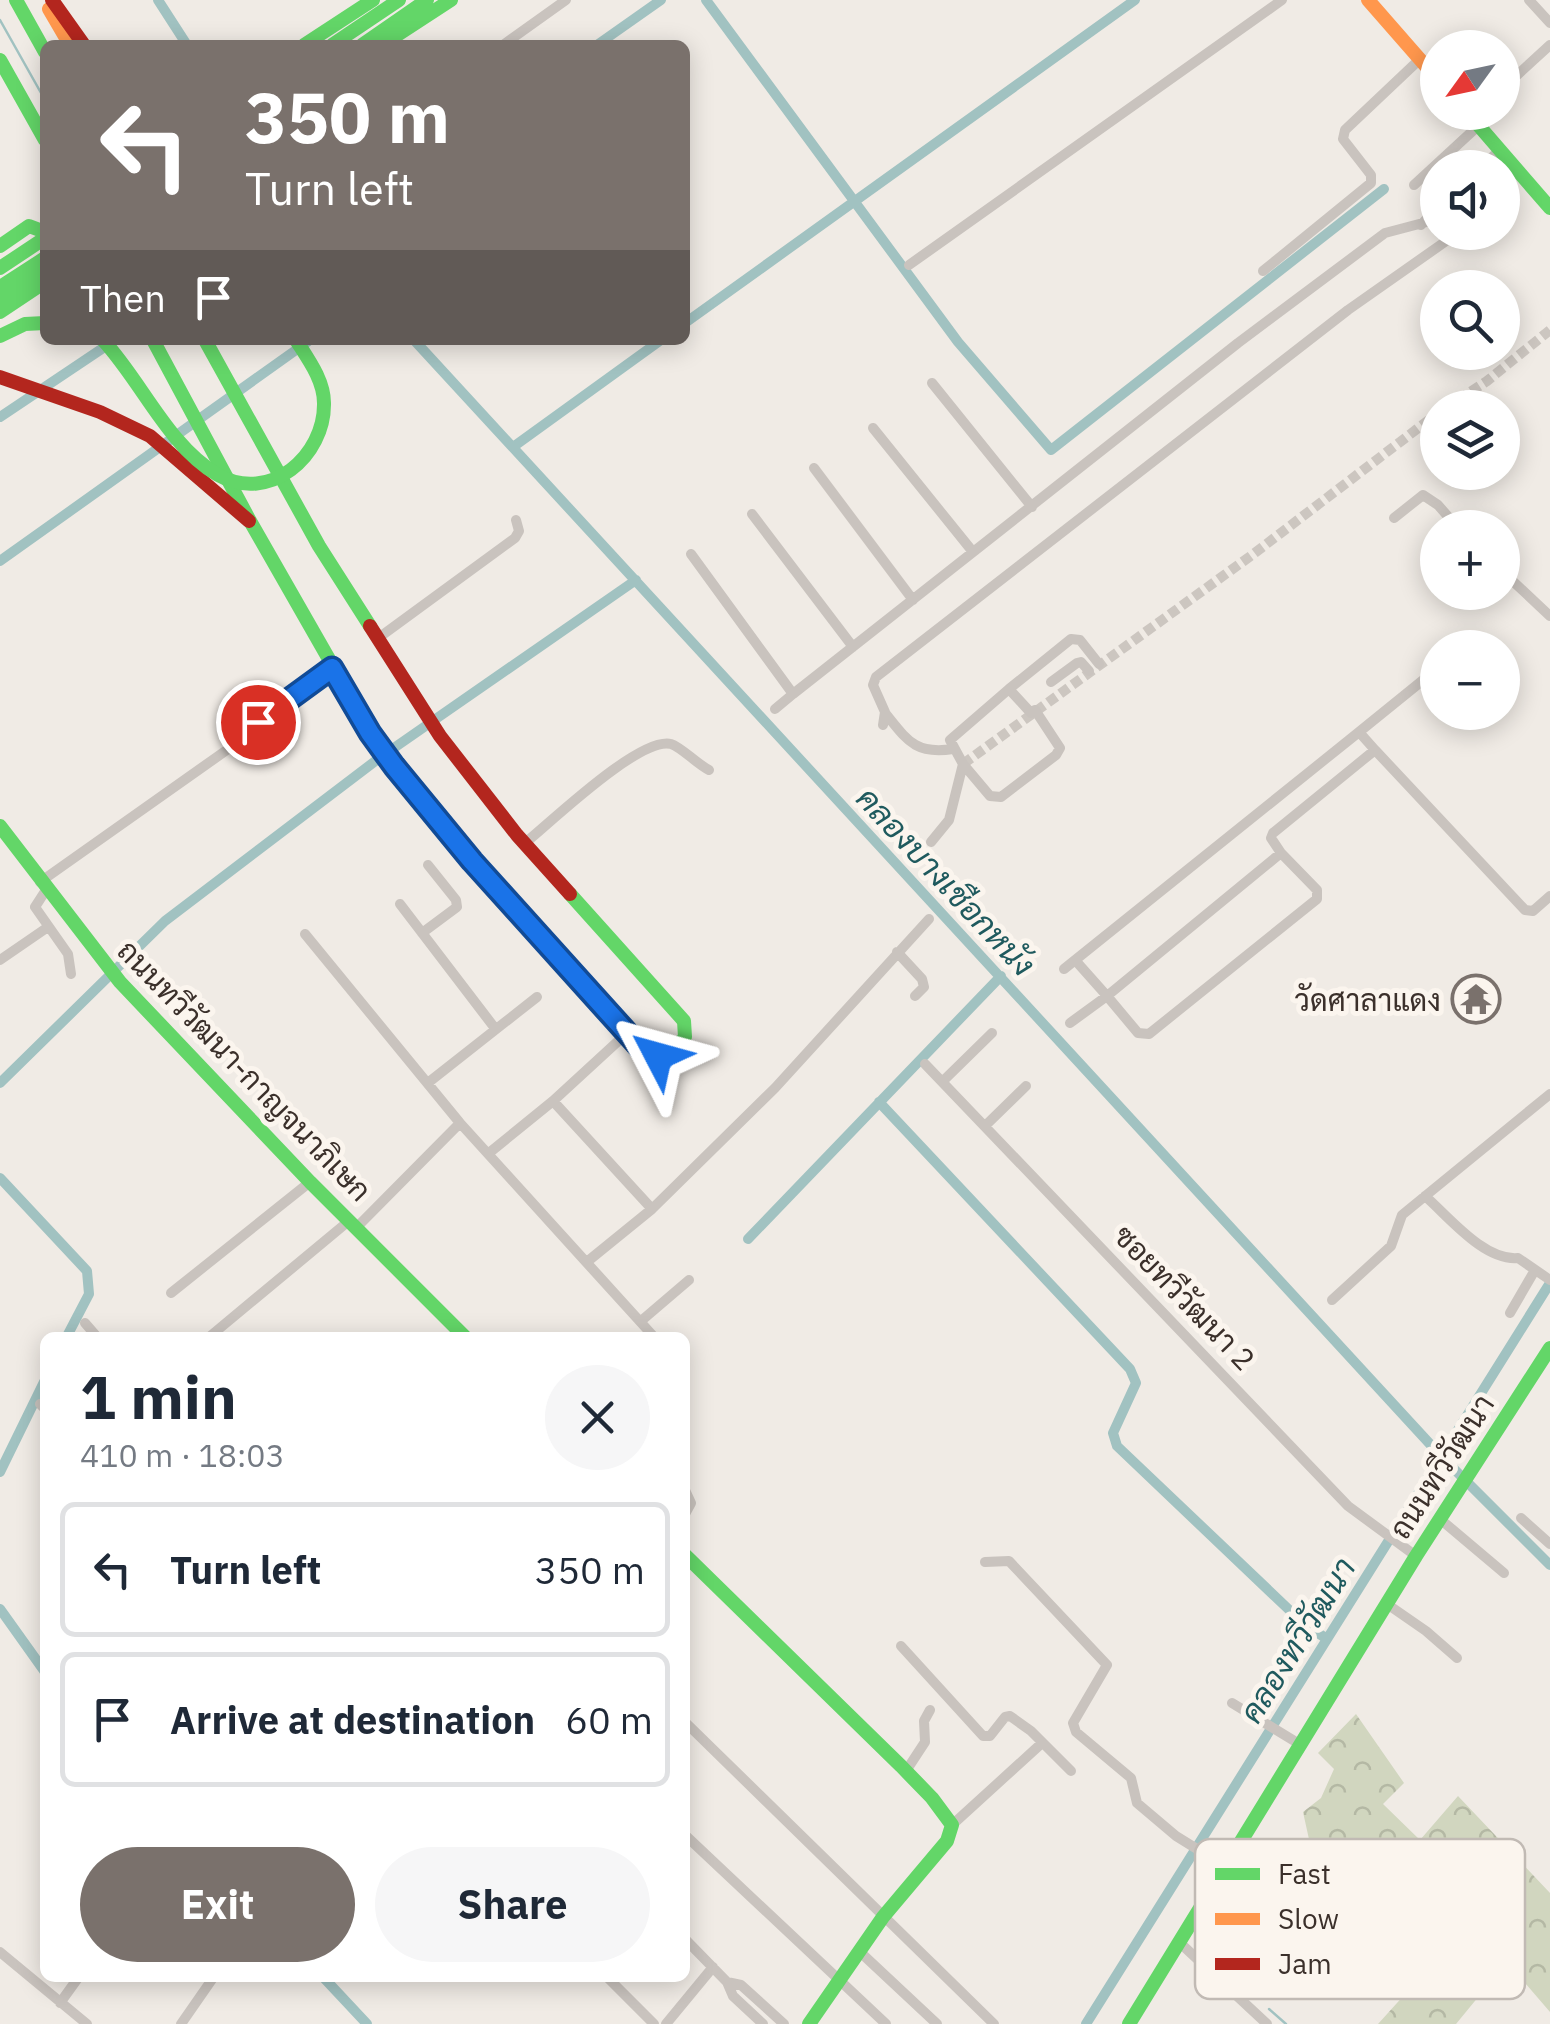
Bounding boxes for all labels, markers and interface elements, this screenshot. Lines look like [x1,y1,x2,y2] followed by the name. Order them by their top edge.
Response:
[1420,30,1520,130] north arrow
[1420,30,1520,730] map controls
[245,71,450,162] text: 350 m
[80,80,210,210] icon: left
[1420,150,1520,250] button: sound
[245,159,414,217] text: Turn left
[186,270,241,325] icon: arrive
[1420,270,1520,370] button: search
[80,273,166,322] text: Then
[1420,390,1520,490] button: layers
[1420,510,1520,610] button: +
[1420,630,1520,730] button: −
[216,680,301,765] pin
[231,695,286,750] icon: arrive
[848,778,1044,984] water label: คลองบางเชือกหนัง
[110,931,380,1209] street label: ถนนทวีวัฒนา-กาญจนาภิเษก
[1450,973,1502,1025] temple icon: วัดศาลาแดง
[1295,980,1441,1019] place label: วัดศาลาแดง
[606,1004,710,1108] position arrow
[1106,1216,1264,1378] street label: ซอยทวีวัฒนา 2
[80,1357,237,1436] text: 1 min
[545,1365,650,1470] button: close
[1380,1386,1502,1546] street label: ถนนทวีวัฒนา
[80,1434,285,1476] text: 410 m · 18:03
[85,1542,140,1597] icon: left
[170,1545,321,1594] text: Turn left
[534,1545,645,1594] text: 350 m
[1230,1549,1364,1731] water label: คลองทวีวัฒนา
[85,1692,140,1747] icon: arrive
[170,1695,535,1744] text: Arrive at destination
[565,1695,653,1744] text: 60 m
[1195,1839,1525,1999] legend
[80,1847,355,1962] button: Exit
[375,1847,650,1962] button: Share
[1278,1855,1331,1892] text: Fast
[1278,1900,1339,1937] text: Slow
[1278,1945,1332,1982] text: Jam

